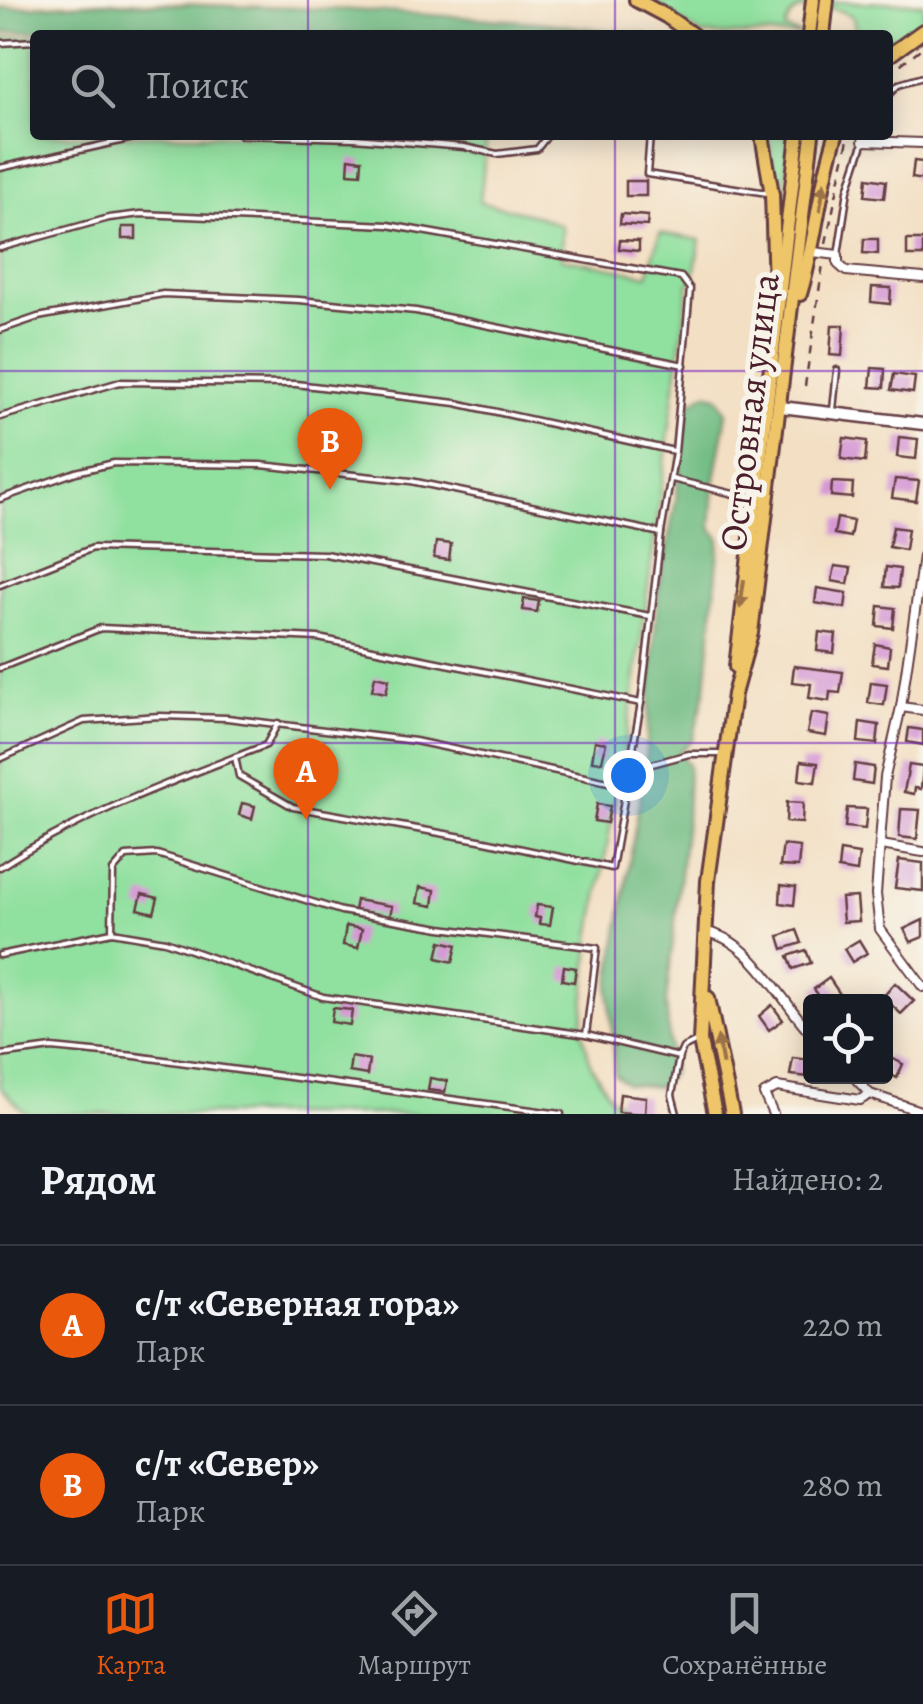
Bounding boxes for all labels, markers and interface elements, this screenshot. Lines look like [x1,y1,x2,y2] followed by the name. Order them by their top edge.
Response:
[30,30,893,140] search box
[65,58,120,113] icon: search
[145,59,249,111] text: Поиск
[815,180,830,212] one-way arrow
[706,270,792,554] street label: Островная улица
[298,408,362,490] pin: B
[734,579,750,610] one-way arrow
[274,738,338,820] pin: A
[603,750,654,801] your location
[803,994,893,1084] map controls
[803,994,893,1084] button: locate
[712,1034,727,1065] one-way arrow
[40,1151,157,1208] text: Рядом
[732,1157,883,1201] text: Найдено: 2
[135,1277,459,1329] text: с/т «Северная гора»
[62,1303,83,1347] text: A
[803,1303,883,1347] text: 220 m
[135,1329,205,1373] text: Парк
[135,1437,319,1489] text: с/т «Север»
[62,1463,83,1507] text: B
[802,1463,883,1507] text: 280 m
[135,1489,205,1533] text: Парк
[96,1586,166,1684] tab: Карта
[358,1586,471,1684] tab: Маршрут
[662,1586,827,1684] tab: Сохранённые

